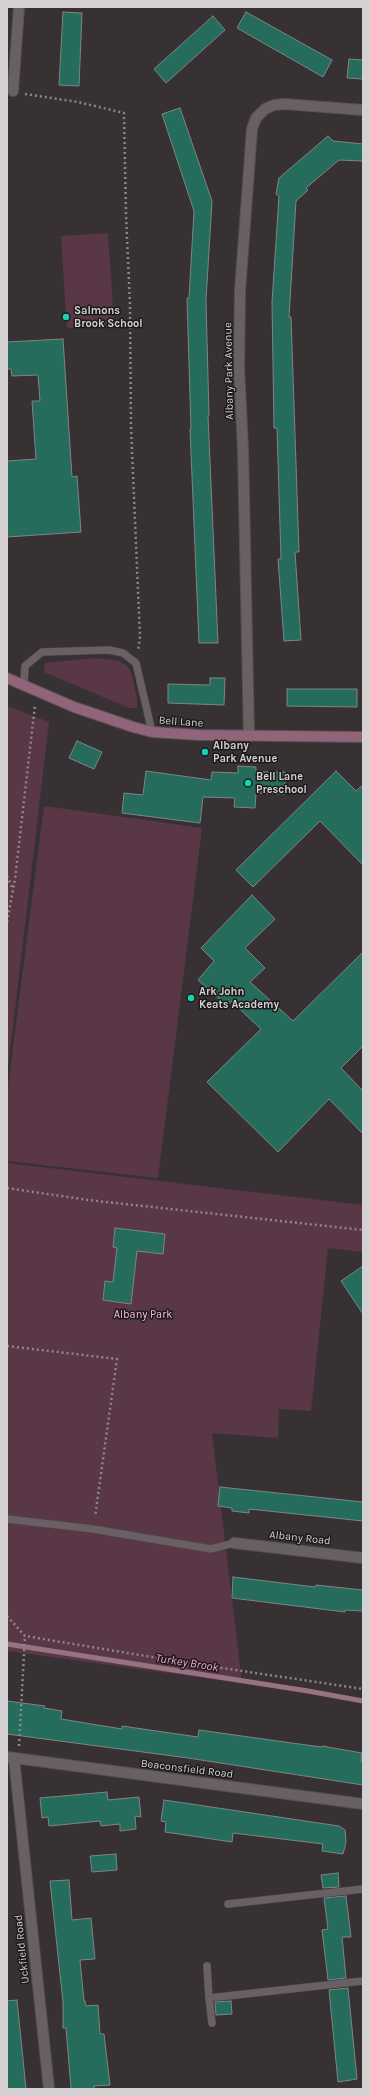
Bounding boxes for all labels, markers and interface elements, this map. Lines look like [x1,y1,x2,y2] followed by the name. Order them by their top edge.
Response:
[74,304,143,330] place label: Salmons Brook School
[61,312,71,322] marker: Salmons Brook School
[222,322,236,420] street label: Albany Park Avenue
[158,714,204,730] street label: Bell Lane
[213,739,277,765] place label: Albany Park Avenue
[200,747,210,757] marker: Albany Park Avenue
[256,770,307,796] place label: Bell Lane Preschool
[243,778,253,788] marker: Bell Lane Preschool
[199,985,279,1011] place label: Ark John Keats Academy
[186,993,196,1003] marker: Ark John Keats Academy
[114,1308,172,1322] park label: Albany Park
[269,1528,331,1548] street label: Albany Road
[155,1651,219,1675] water label: Turkey Brook
[140,1757,234,1781] street label: Beaconsfield Road
[12,1914,32,1984] street label: Uckfield Road

